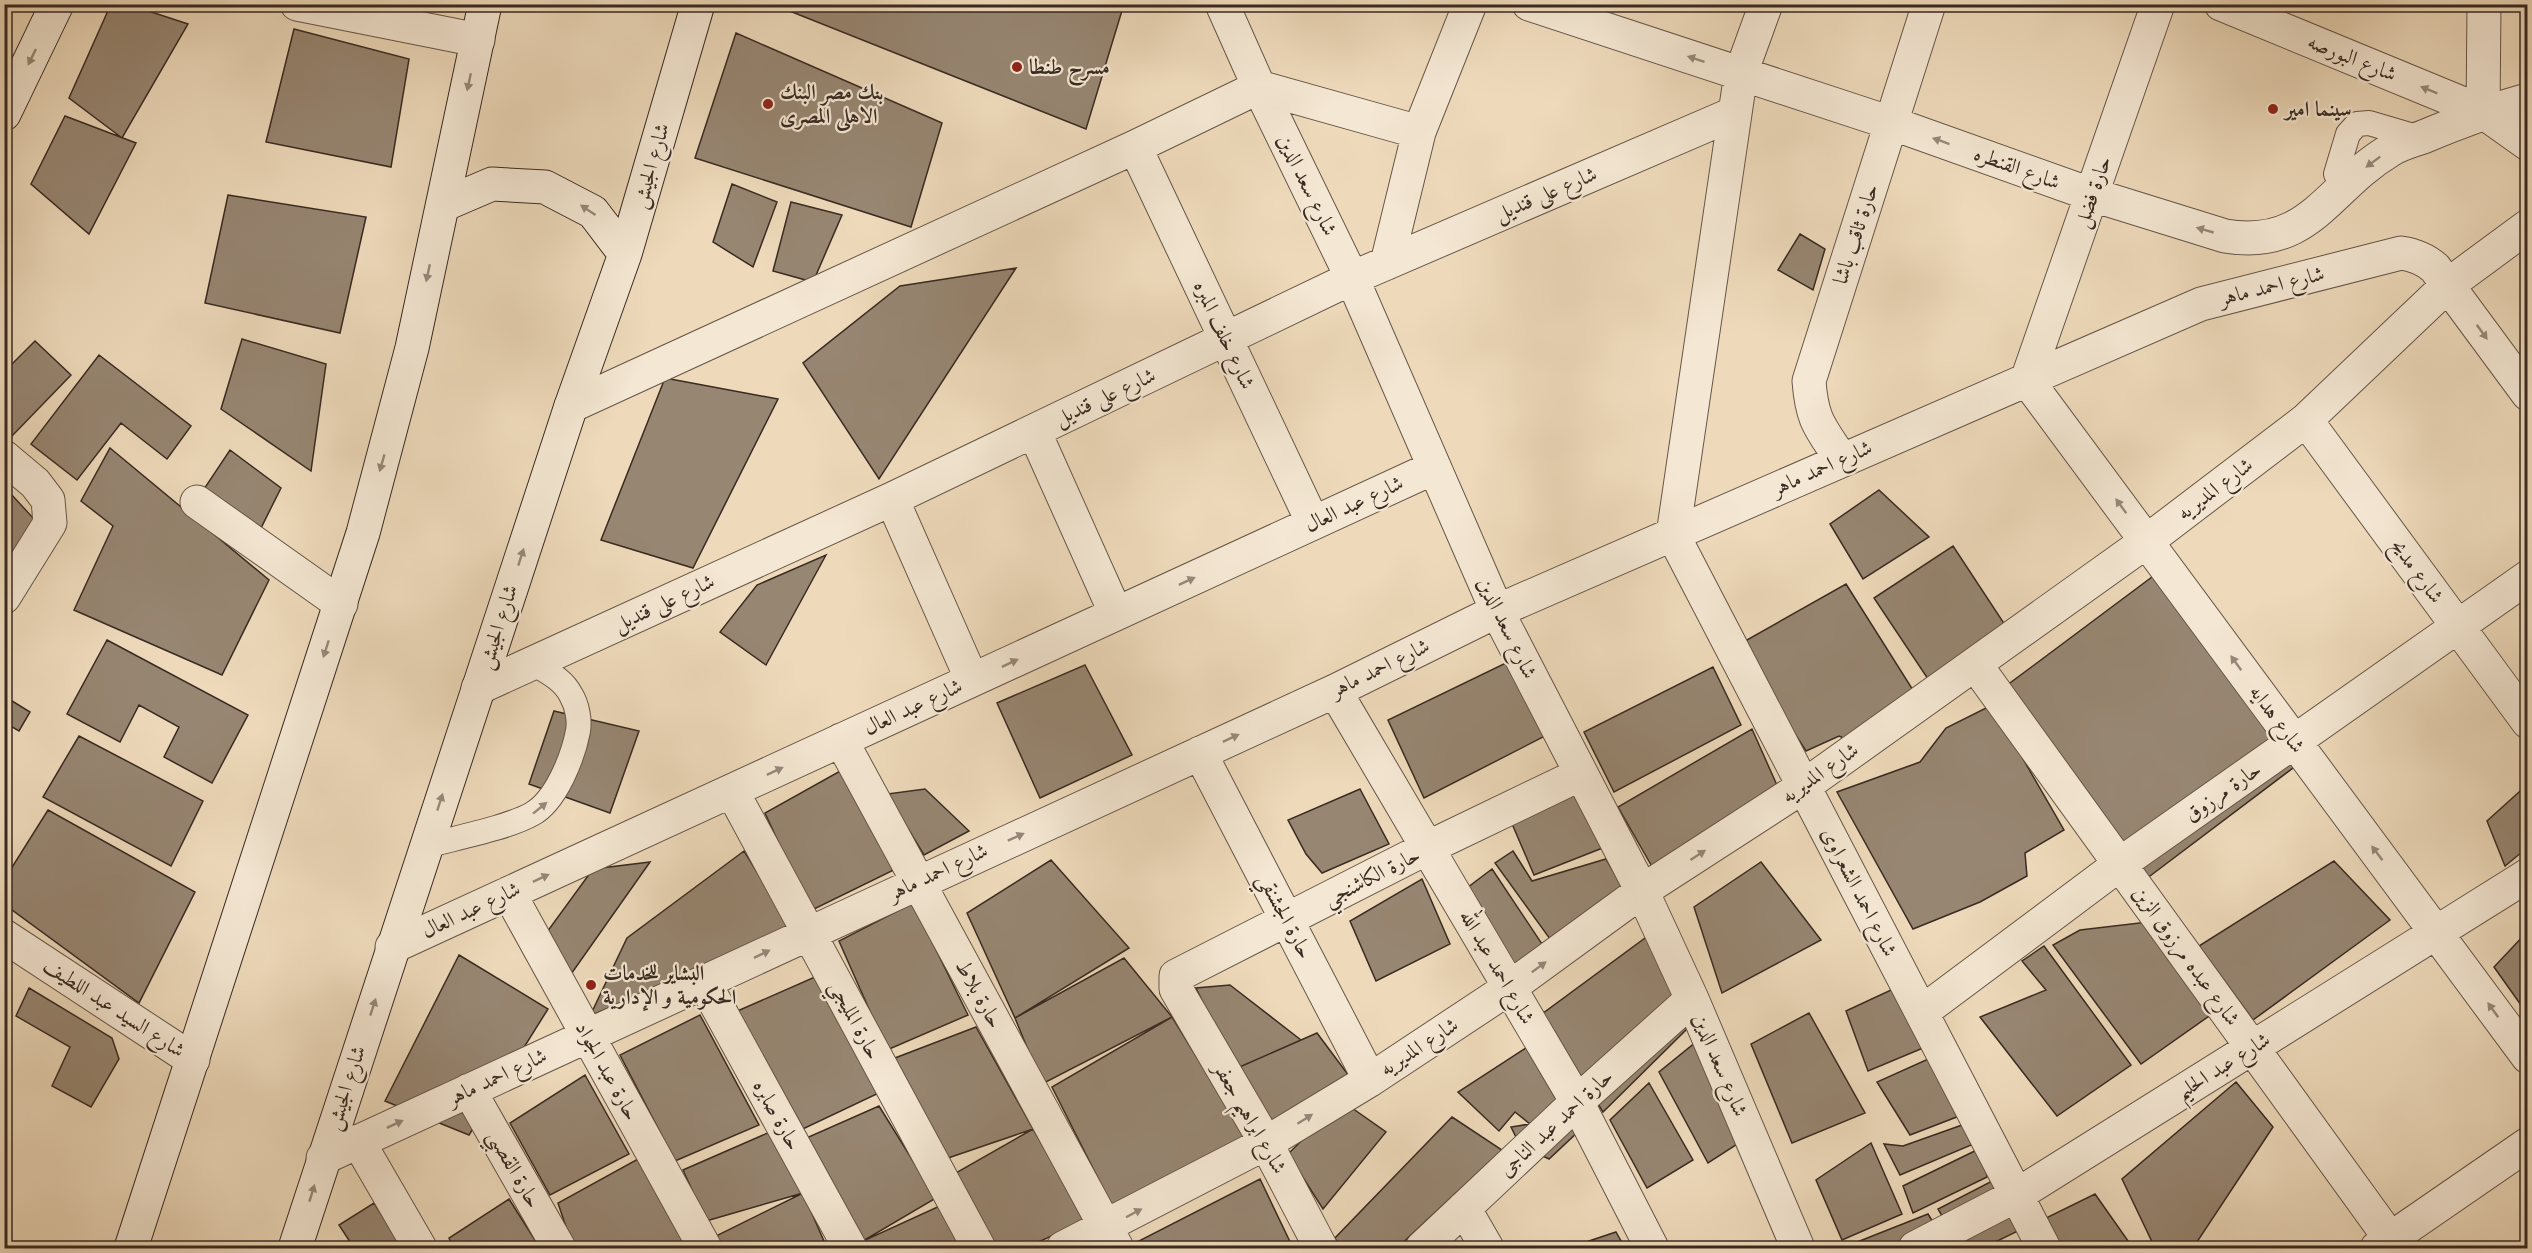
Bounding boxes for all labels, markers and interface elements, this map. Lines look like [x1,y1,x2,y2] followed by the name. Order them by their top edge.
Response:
[2302,27,2401,92] street label: شارع البورصه
[27,49,36,66] one-way arrow
[1029,53,1110,86] place label: مسرح طنطا
[1687,53,1705,63] one-way arrow
[1010,60,1024,74] marker: مسرح طنطا
[464,73,473,92] one-way arrow
[780,78,884,132] place label: بنك مصر البنك الاهلى المصرى
[2419,85,2437,95] one-way arrow
[2283,95,2352,124] place label: سينما امير
[761,97,775,111] marker: بنك مصر البنك الاهلى المصرى
[2266,102,2280,116] marker: سينما امير
[625,120,680,213] street label: شارع الجيش
[1267,129,1344,242] street label: شارع سعد الدين
[1932,136,1950,146] one-way arrow
[1969,139,2064,200] street label: شارع القنطره
[2067,152,2119,232] street label: حارة فضل
[2365,156,2380,168] one-way arrow
[1490,159,1603,231] street label: شارع على قنديل
[1826,180,1886,288] street label: حارة ثاقب باشا
[579,205,596,216] one-way arrow
[2196,225,2214,234] one-way arrow
[2215,259,2328,316] street label: شارع احمد ماهر
[423,264,432,283] one-way arrow
[1183,276,1262,395] street label: شارع خلف المبره
[2476,324,2488,339] one-way arrow
[1050,361,1162,436] street label: شارع على قنديل
[1765,433,1878,507] street label: شارع احمد ماهر
[2171,451,2261,530] street label: شارع المديريه
[377,453,387,472] one-way arrow
[1300,468,1410,542] street label: شارع عبد العال
[2115,498,2127,513] one-way arrow
[2381,533,2450,611] street label: شارع مديح
[517,548,526,566] one-way arrow
[609,567,721,642] street label: شارع على قنديل
[1467,572,1544,685] street label: شارع سعد الدين
[1178,577,1195,586] one-way arrow
[471,581,528,674] street label: شارع الجيش
[1324,631,1436,708] street label: شارع احمد ماهر
[321,640,330,658] one-way arrow
[2230,655,2242,671] one-way arrow
[1001,658,1018,667] one-way arrow
[859,671,969,745] street label: شارع عبد العال
[2240,679,2312,761] street label: شارع هدايه
[1223,734,1240,743] one-way arrow
[1775,736,1866,813] street label: شارع المديريه
[2179,755,2267,829] street label: حارة مرزوق
[767,766,784,775] one-way arrow
[436,793,445,811] one-way arrow
[532,801,548,814] one-way arrow
[1811,822,1904,963] street label: شارع احمد الشعراوى
[1007,832,1024,841] one-way arrow
[881,836,994,911] street label: شارع احمد ماهر
[1319,840,1428,918] street label: حارة الكاشنجي
[2371,846,2383,862] one-way arrow
[1690,850,1706,861] one-way arrow
[1246,868,1320,966] street label: حارة الجشنقي
[417,874,527,948] street label: شارع عبد العال
[532,874,549,883] one-way arrow
[2123,880,2247,1034] street label: شارع عبده مرزوق الزين
[1450,903,1544,1031] street label: شارع احمد عبد الله
[754,949,771,958] one-way arrow
[36,951,191,1067] street label: شارع السيد عبد اللطيف
[948,954,1010,1034] street label: حارة بلاط
[603,959,736,1012] place label: البشاير للخدمات الحكومية و الإدارية
[1530,961,1546,973] one-way arrow
[818,975,888,1067] street label: حارة المليجي
[584,978,598,992] marker: البشاير للخدمات الحكومية و الإدارية
[368,998,378,1016] one-way arrow
[2487,1003,2499,1019] one-way arrow
[1682,1009,1755,1122] street label: شارع سعد الدين
[1374,1011,1466,1086] street label: شارع المديريه
[568,1016,646,1126] street label: حارة عبد الجواد
[2170,1025,2279,1112] street label: شارع عبد الحليم
[440,1041,553,1116] street label: شارع احمد ماهر
[319,1042,376,1135] street label: شارع الجيش
[1200,1055,1294,1182] street label: شارع ابراهيم جعفر
[1493,1062,1619,1184] street label: حارة احمد عبد الناجى
[746,1075,808,1155] street label: حارة صابره
[1297,1114,1313,1125] one-way arrow
[386,1119,403,1128] one-way arrow
[476,1125,548,1216] street label: حارة القصبي
[308,1184,317,1202] one-way arrow
[1126,1208,1143,1218] one-way arrow

